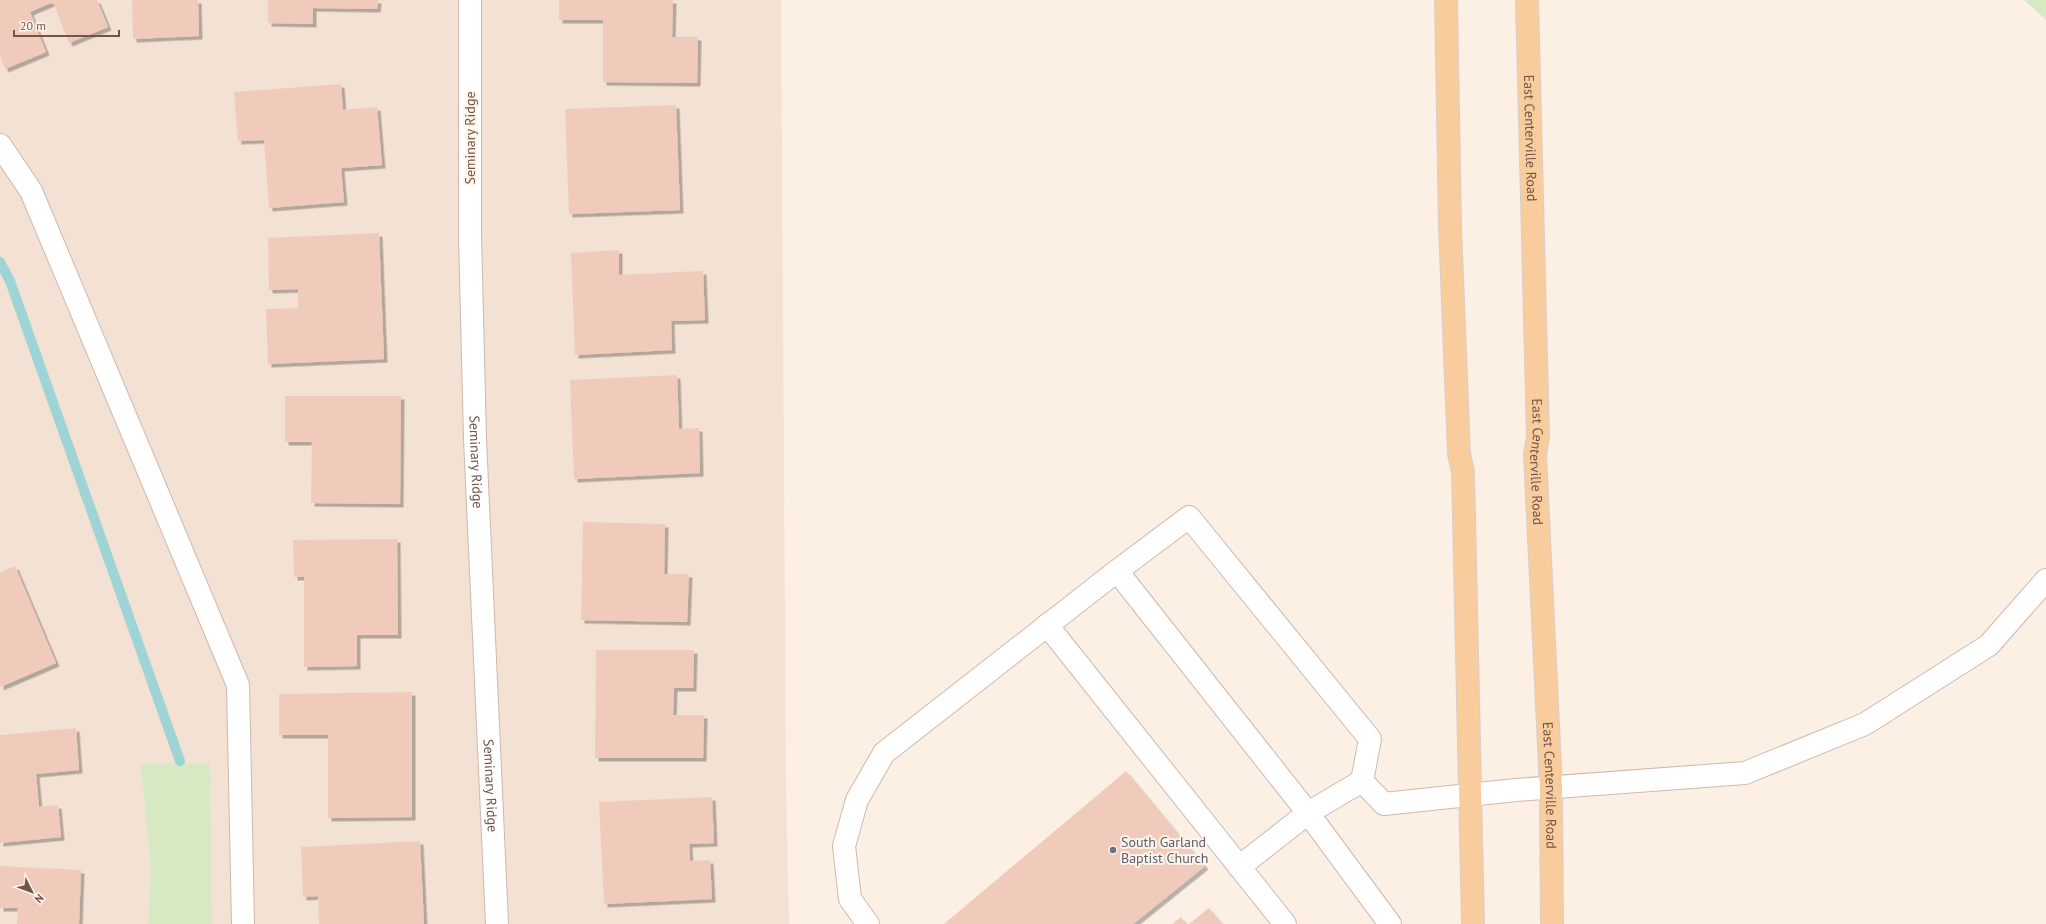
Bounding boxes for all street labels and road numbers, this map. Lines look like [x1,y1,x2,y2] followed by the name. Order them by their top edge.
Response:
[1520,74,1541,202] street label: East Centerville Road
[461,91,479,185] street label: Seminary Ridge
[1526,398,1547,525] street label: East Centerville Road
[465,415,487,509] street label: Seminary Ridge
[1539,721,1560,849] street label: East Centerville Road
[480,739,502,833] street label: Seminary Ridge

